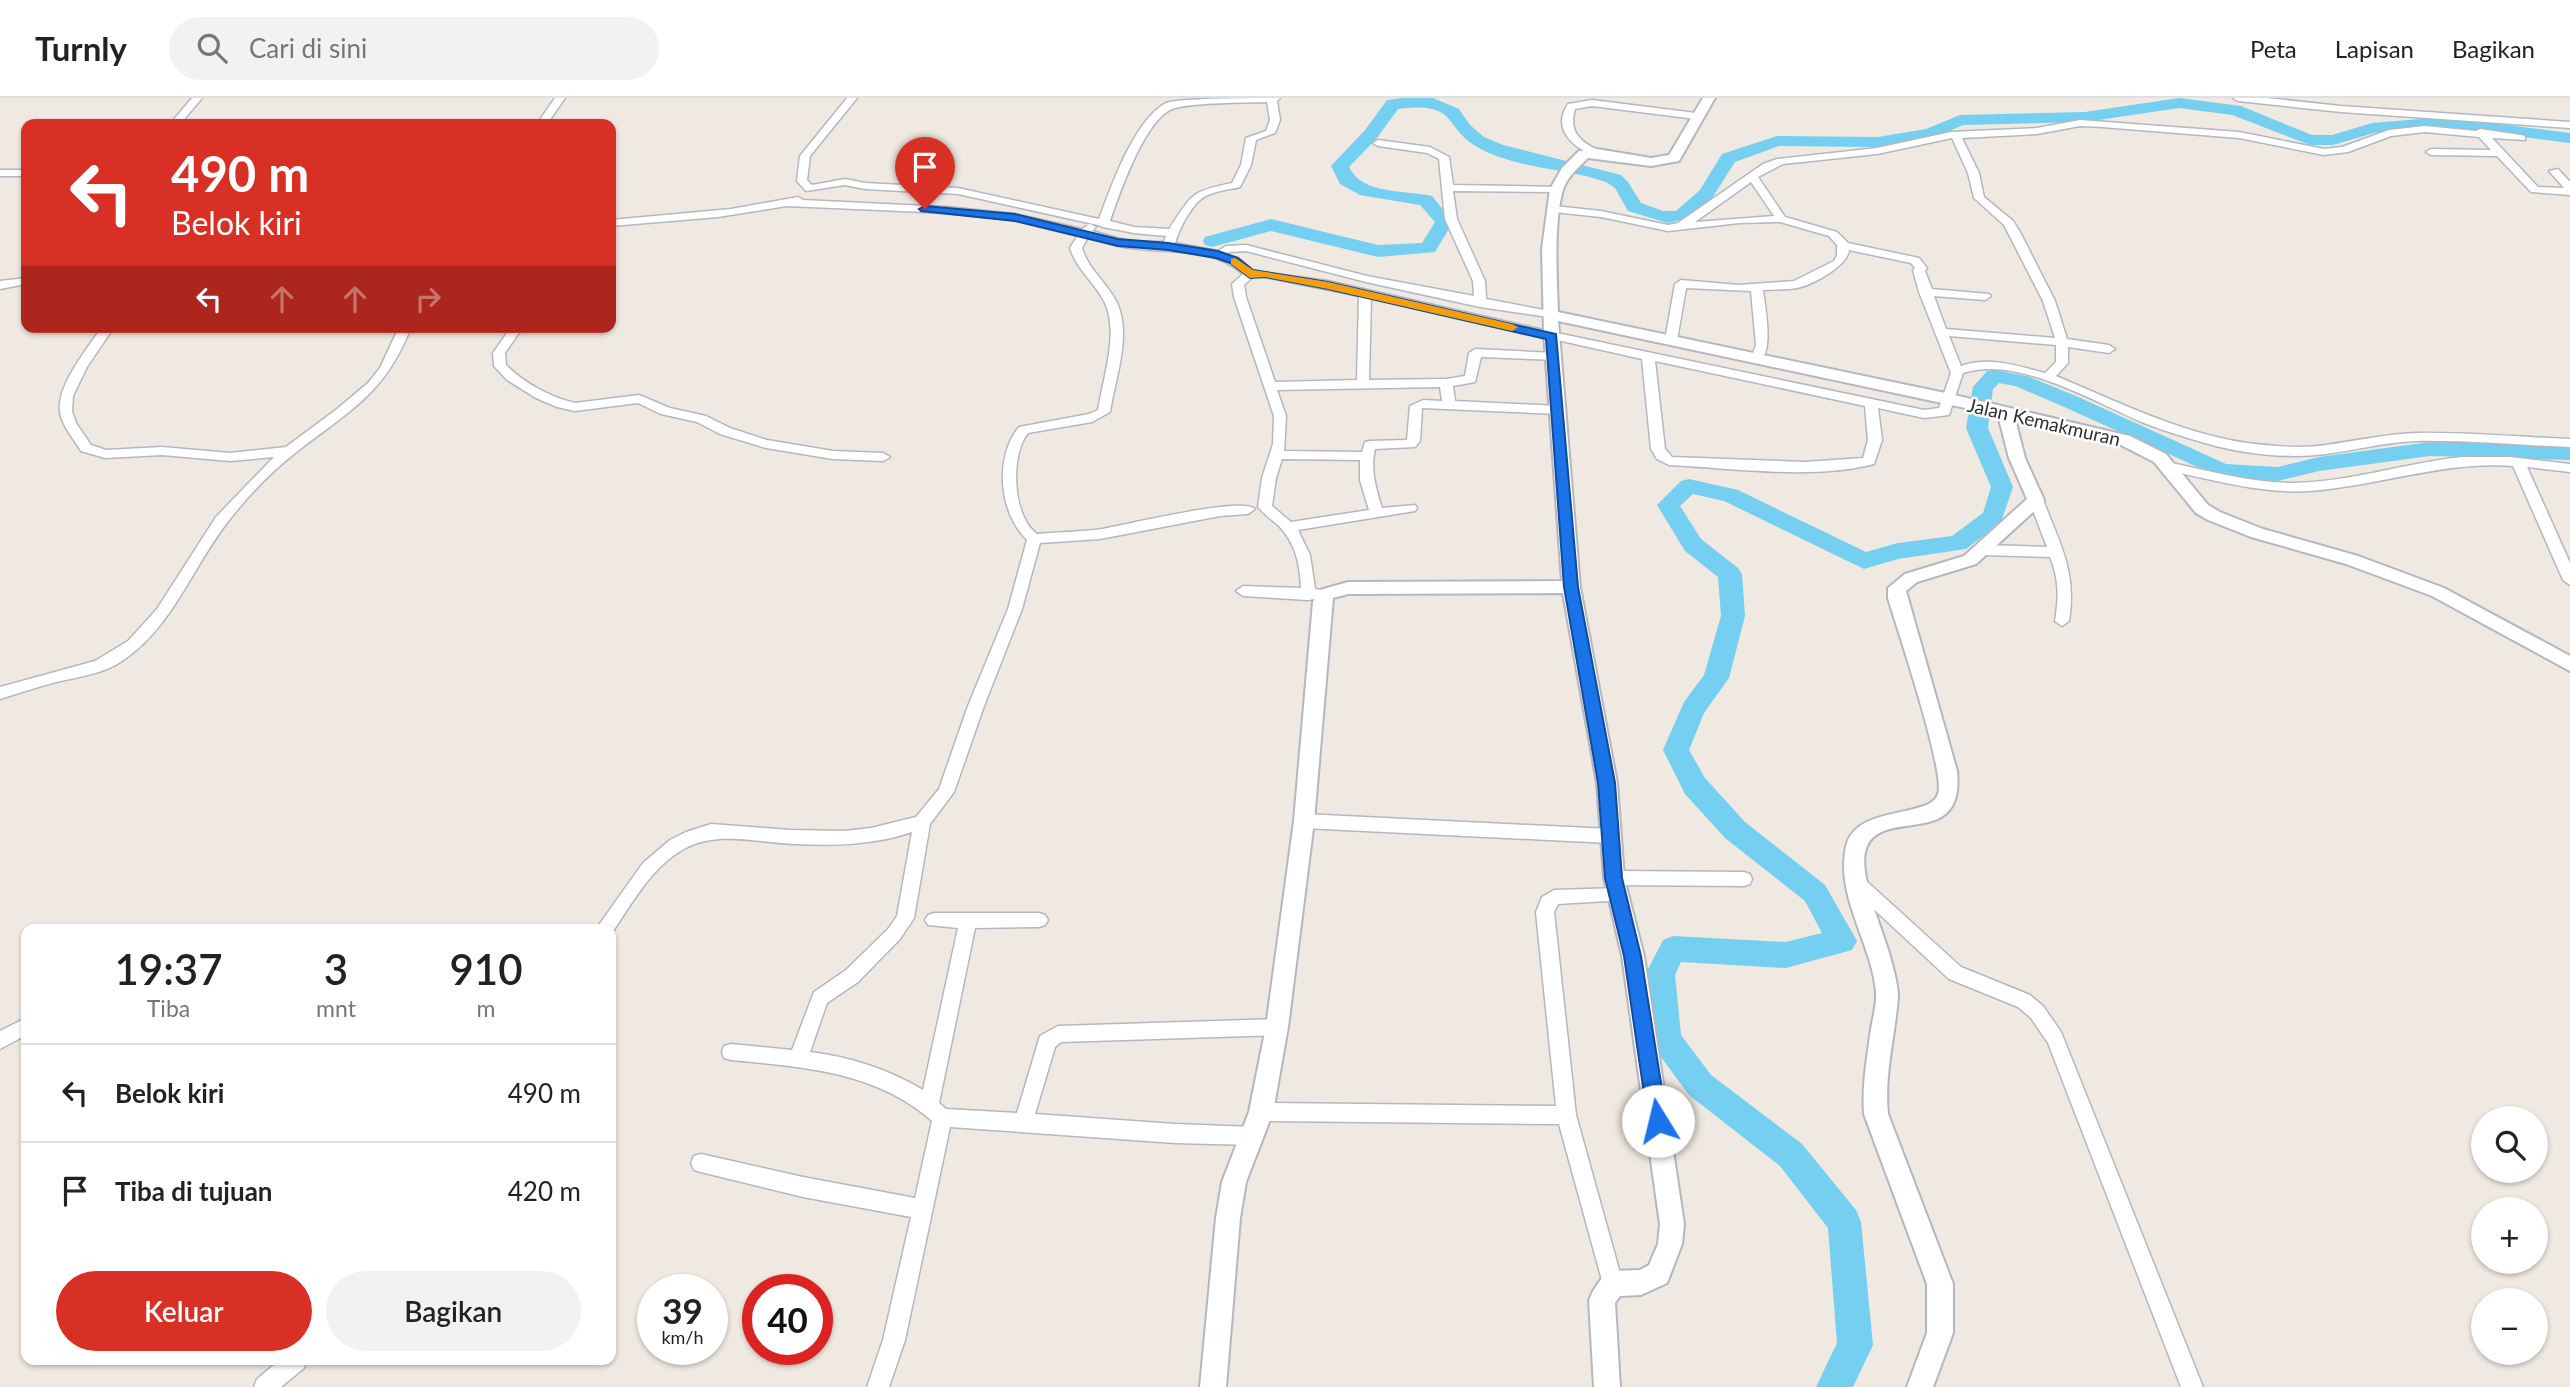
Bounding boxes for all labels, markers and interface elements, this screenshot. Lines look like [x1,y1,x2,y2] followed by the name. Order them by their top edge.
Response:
[169,17,659,80] search box
[35,28,127,68] text: Turnly
[193,29,231,67] icon: search
[249,32,367,64] text: Cari di sini
[2250,34,2297,63] text: Peta
[2335,34,2414,63] text: Lapisan
[2452,34,2535,63] text: Bagikan
[895,137,955,209] pin
[171,144,309,202] text: 490 m
[56,147,147,238] icon: left
[906,148,944,186] icon: arrive
[171,203,302,242] text: Belok kiri
[190,280,228,318] icon: left
[263,280,301,318] icon: ahead
[336,280,374,318] icon: ahead
[409,280,447,318] icon: right
[1965,393,2123,450] street label: Jalan Kemakmuran
[114,944,223,994] text: 19:37
[324,944,348,994] text: 3
[449,944,523,994] text: 910
[147,994,190,1022] text: Tiba
[316,994,356,1022] text: mnt
[476,994,495,1022] text: m
[56,1074,94,1112] icon: left
[115,1077,224,1109] text: Belok kiri
[508,1077,581,1109] text: 490 m
[1621,1084,1695,1158] position arrow
[2471,1106,2548,1365] map controls
[2471,1106,2548,1183] button: search
[56,1172,94,1210] icon: arrive
[115,1175,273,1207] text: Tiba di tujuan
[508,1175,581,1207] text: 420 m
[2471,1197,2548,1274] button: +
[56,1271,312,1351] button: Keluar
[326,1271,581,1351] button: Bagikan
[742,1274,833,1365] speed limit sign: 40
[2471,1288,2548,1365] button: −
[662,1289,703,1331] text: 39
[661,1326,704,1348] text: km/h

